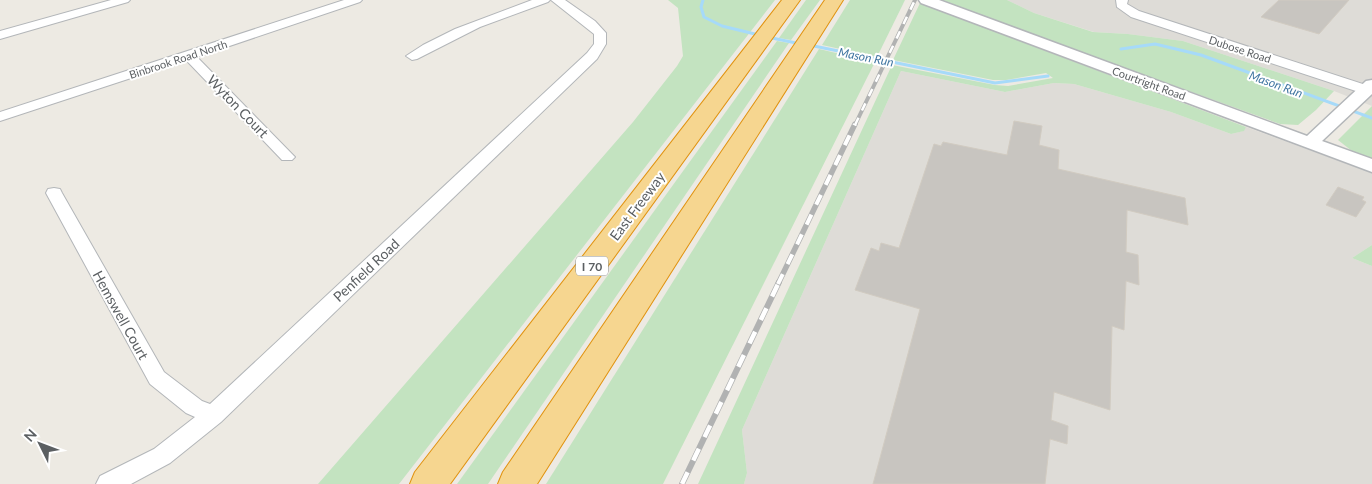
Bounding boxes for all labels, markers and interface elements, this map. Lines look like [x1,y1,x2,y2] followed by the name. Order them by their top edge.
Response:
[1207,33,1273,65] street label: Dubose Road
[127,37,229,81] street label: Binbrook Road North
[837,44,895,70] water label: Mason Run
[1111,64,1187,102] street label: Courtright Road
[1247,67,1305,101] water label: Mason Run
[204,71,272,141] street label: Wyton Court
[606,168,669,244] street label: East Freeway
[329,235,403,305] street label: Penfield Road
[576,256,608,276] road number: I 70
[90,268,152,362] street label: Hemswell Court
[15,419,65,469] north arrow
[20,425,40,445] text: N

